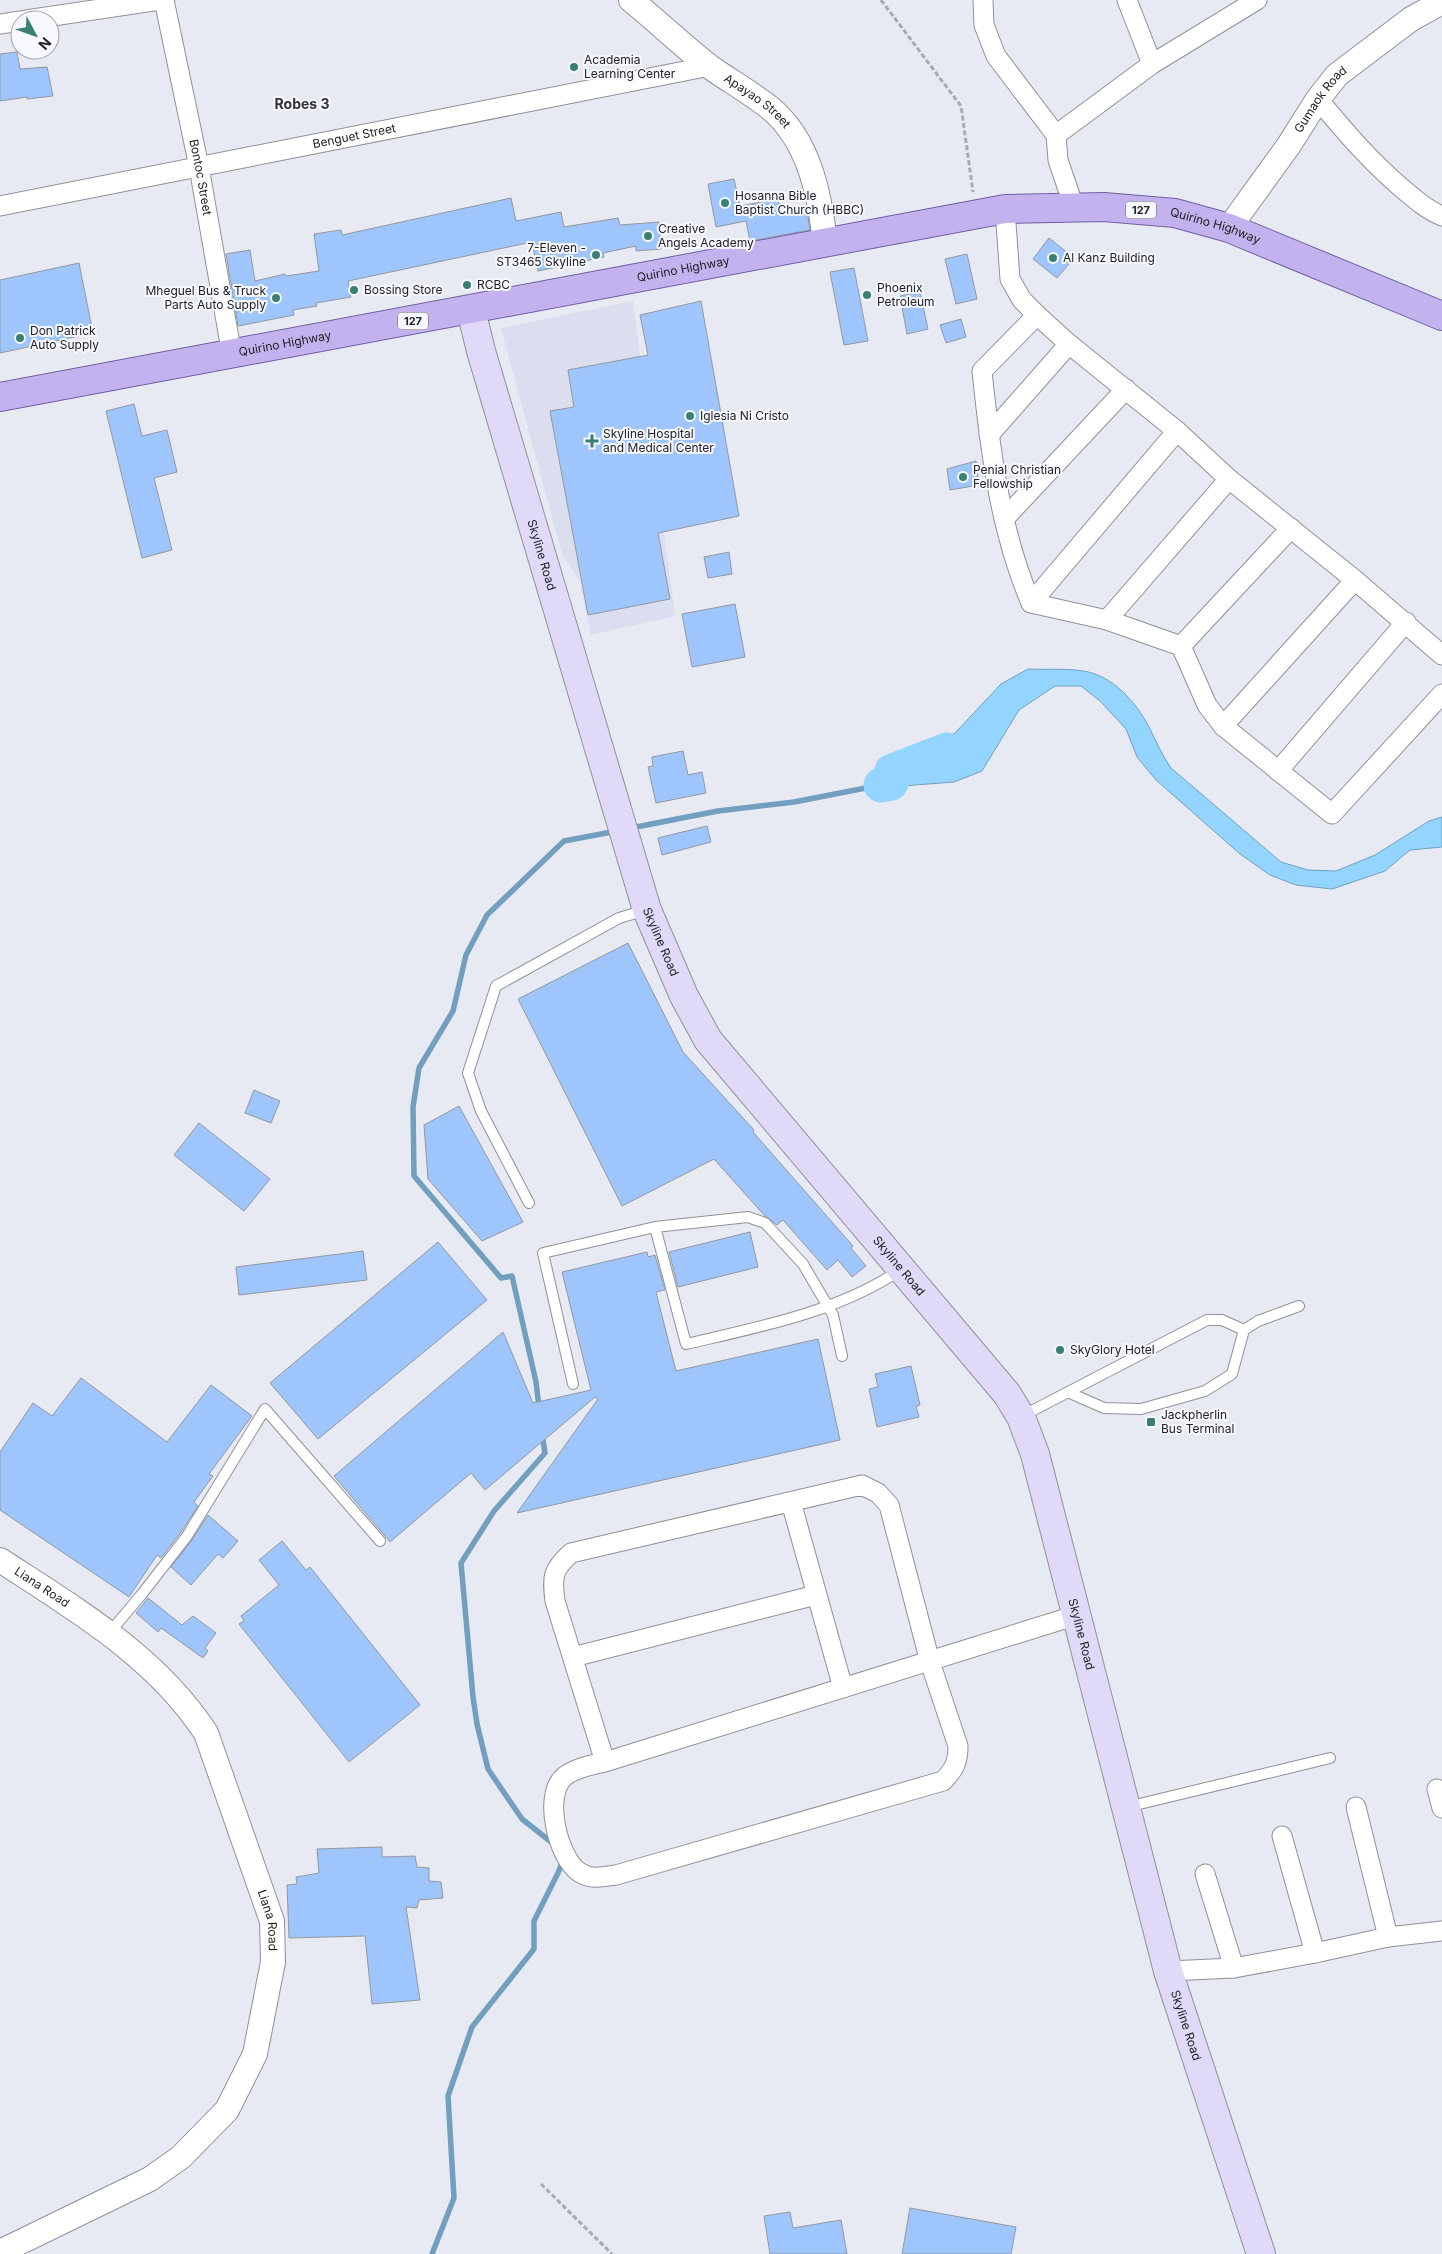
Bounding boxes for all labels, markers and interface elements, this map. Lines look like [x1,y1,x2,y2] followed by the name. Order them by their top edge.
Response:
[10,10,60,60] north arrow
[35,34,55,53] text: N
[584,52,676,81] place label: Academia Learning Center
[568,61,580,73] marker: Academia Learning Center
[1291,62,1349,135] street label: Gumaok Road
[721,71,794,131] street label: Apayao Street
[275,95,329,112] district label: Robes 3
[311,120,397,151] street label: Benguet Street
[186,138,215,217] street label: Bontoc Street
[735,188,864,217] place label: Hosanna Bible Baptist Church (HBBC)
[719,197,731,209] marker: Hosanna Bible Baptist Church (HBBC)
[1126,202,1156,218] road number: 127
[1170,205,1263,247] street label: Quirino Highway
[658,221,754,250] place label: Creative Angels Academy
[642,230,654,242] marker: Creative Angels Academy
[496,240,586,269] place label: 7-Eleven - ST3465 Skyline
[590,249,602,261] marker: 7-Eleven - ST3465 Skyline
[1063,250,1155,265] place label: Al Kanz Building
[1047,252,1059,264] marker: Al Kanz Building
[636,253,731,285] street label: Quirino Highway
[477,277,510,292] place label: RCBC
[461,279,473,291] marker: RCBC
[877,280,935,309] place label: Phoenix Petroleum
[364,282,442,297] place label: Bossing Store
[145,283,266,312] place label: Mheguel Bus & Truck Parts Auto Supply
[348,284,360,296] marker: Bossing Store
[861,289,873,301] marker: Phoenix Petroleum
[270,292,282,304] marker: Mheguel Bus & Truck Parts Auto Supply
[398,312,428,330] road number: 127
[30,323,99,352] place label: Don Patrick Auto Supply
[237,327,333,359] street label: Quirino Highway
[14,332,26,344] marker: Don Patrick Auto Supply
[700,408,789,423] place label: Iglesia Ni Cristo
[684,410,696,422] marker: Iglesia Ni Cristo
[603,426,714,455] place label: Skyline Hospital and Medical Center
[585,434,599,448] marker: Skyline Hospital and Medical Center
[973,462,1061,491] place label: Penial Christian Fellowship
[957,471,969,483] marker: Penial Christian Fellowship
[524,518,560,592] street label: Skyline Road
[640,905,683,978] street label: Skyline Road
[870,1233,929,1299] street label: Skyline Road
[1070,1342,1155,1357] place label: SkyGlory Hotel
[1054,1344,1066,1356] marker: SkyGlory Hotel
[1161,1407,1234,1436] place label: Jackpherlin Bus Terminal
[1145,1416,1157,1428] marker: Jackpherlin Bus Terminal
[12,1563,73,1610] street label: Liana Road
[1065,1597,1098,1671] street label: Skyline Road
[255,1887,281,1951] street label: Liana Road
[1168,1988,1205,2062] street label: Skyline Road

